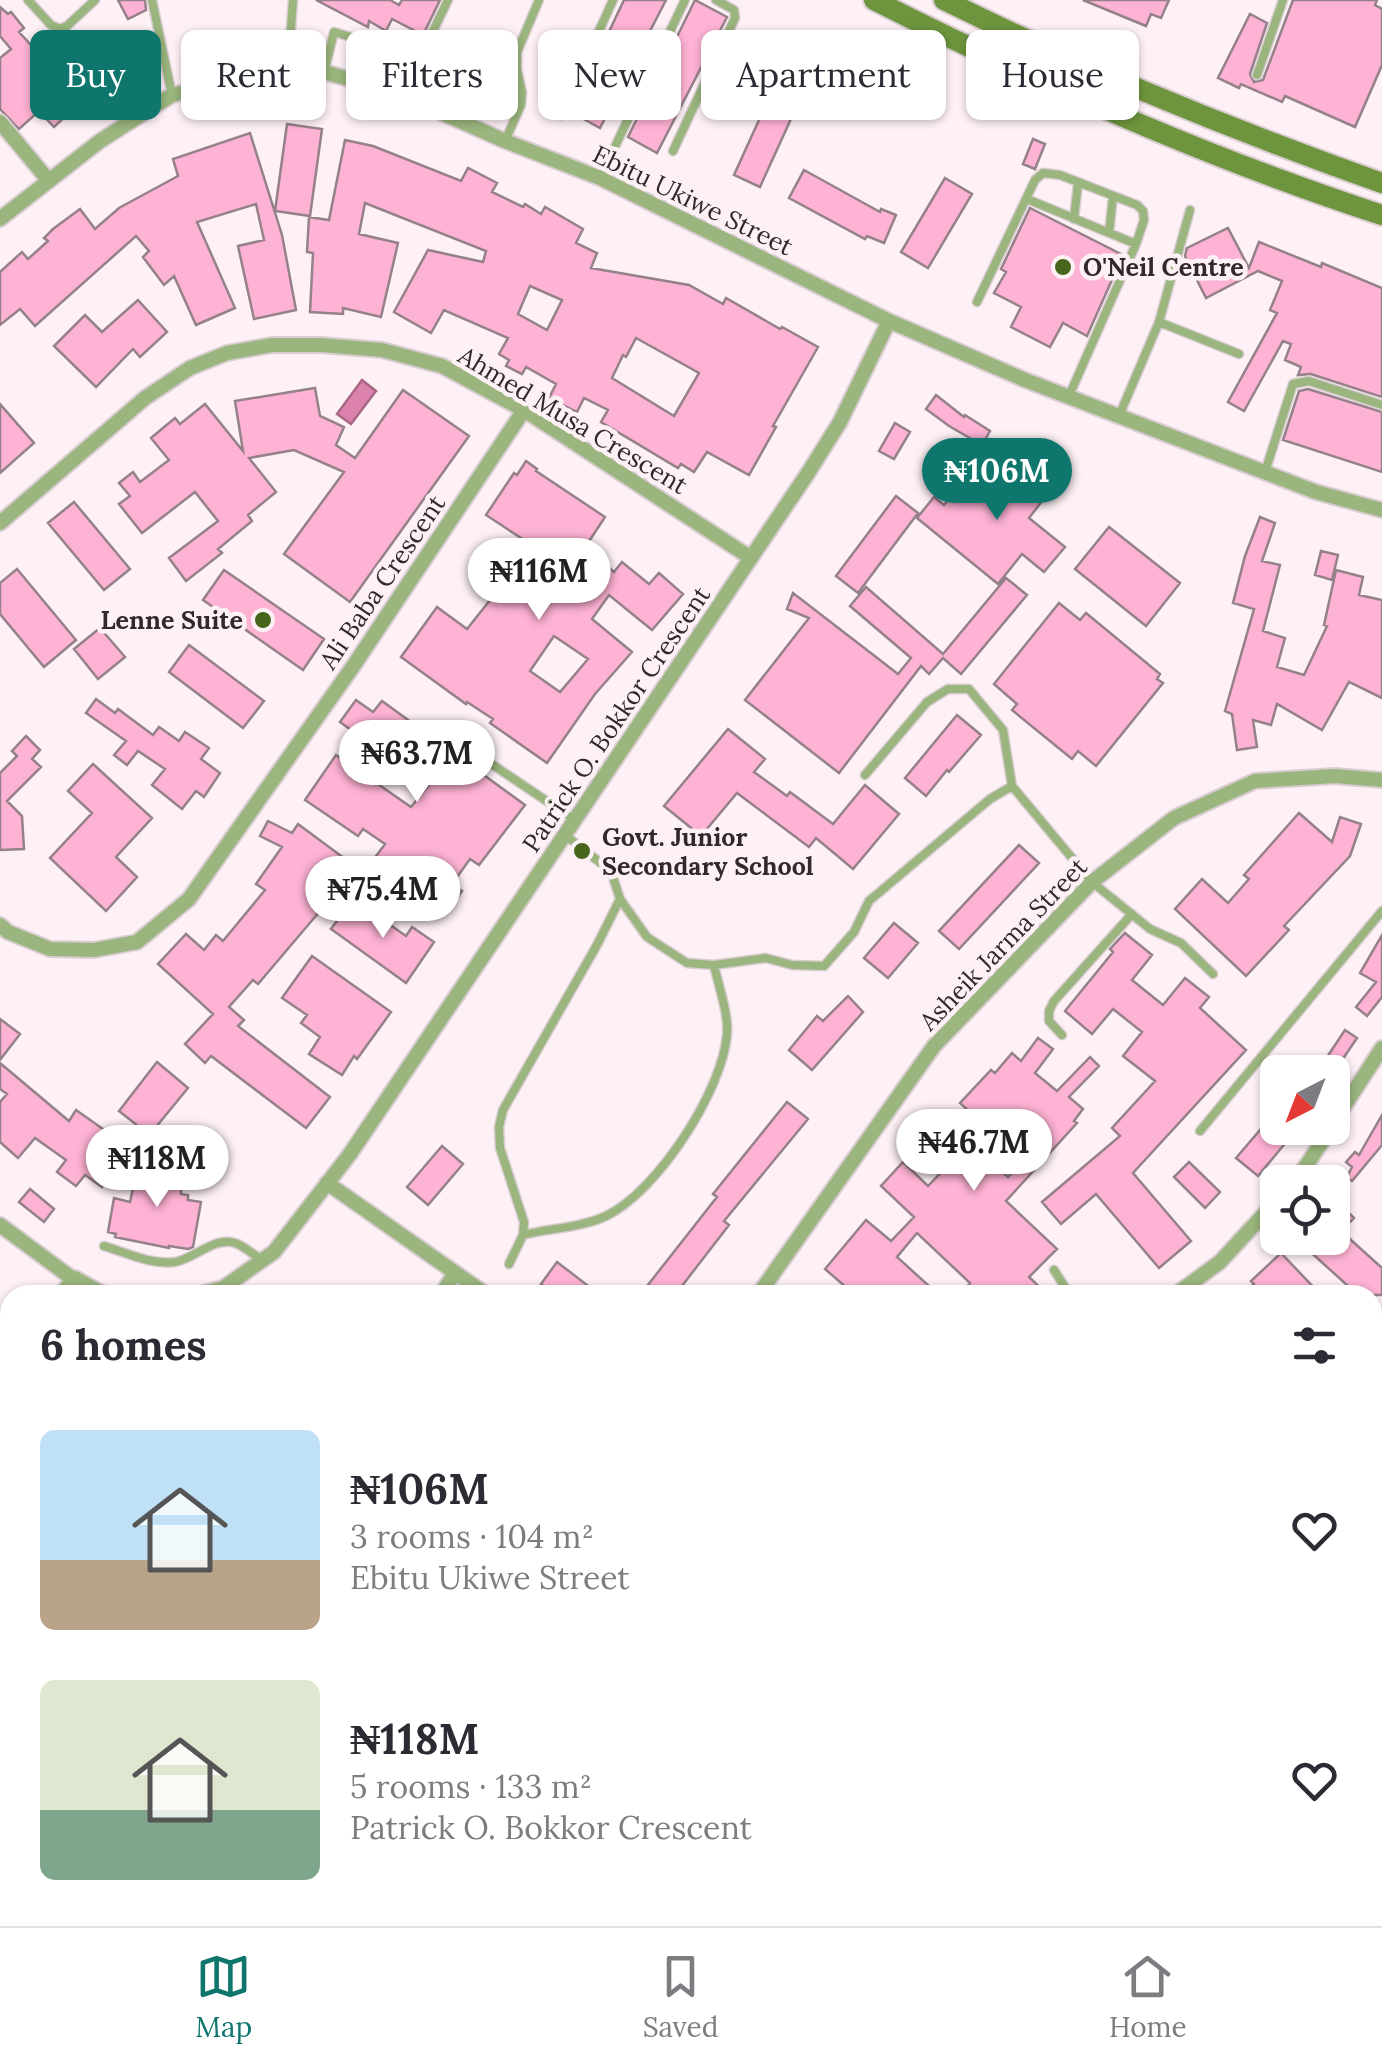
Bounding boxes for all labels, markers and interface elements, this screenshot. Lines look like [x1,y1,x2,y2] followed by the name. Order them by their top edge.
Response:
[30,30,161,120] chip: Buy
[181,30,326,120] chip: Rent
[346,30,518,120] chip: Filters
[538,30,681,120] chip: New
[701,30,946,120] chip: Apartment
[966,30,1139,120] chip: House
[588,138,799,262] street label: Ebitu Ukiwe Street
[1083,251,1244,283] place label: O'Neil Centre
[1052,256,1074,278] marker: O'Neil Centre
[452,338,694,501] street label: Ahmed Musa Crescent
[927,438,1067,523] pin: ₦106M
[944,450,1050,491] text: ₦106M
[311,489,452,676] street label: Ali Baba Crescent
[469,538,609,623] pin: ₦116M
[490,550,588,591] text: ₦116M
[515,580,717,858] street label: Patrick O. Bokkor Crescent
[100,604,243,636] place label: Lenne Suite
[252,609,274,631] marker: Lenne Suite
[336,720,498,805] pin: ₦63.7M
[361,732,473,773] text: ₦63.7M
[602,821,814,882] place label: Govt. Junior Secondary School
[571,840,593,862] marker: Govt. Junior Secondary School
[912,851,1094,1038] street label: Asheik Jarma Street
[302,856,464,941] pin: ₦75.4M
[327,868,439,909] text: ₦75.4M
[1260,1055,1350,1145] north arrow
[1260,1055,1350,1255] map controls
[893,1109,1055,1194] pin: ₦46.7M
[918,1121,1030,1162] text: ₦46.7M
[87,1125,227,1210] pin: ₦118M
[108,1137,206,1178] text: ₦118M
[1260,1165,1350,1255] button: locate
[40,1318,207,1372] text: 6 homes
[1287,1318,1342,1373] icon: filters
[350,1462,489,1516] text: ₦106M
[120,1470,240,1590] icon: home
[1287,1503,1342,1558] icon: heart
[350,1516,594,1557] text: 3 rooms · 104 m²
[350,1557,630,1598] text: Ebitu Ukiwe Street
[350,1712,479,1766] text: ₦118M
[120,1720,240,1840] icon: home
[1287,1753,1342,1808] icon: heart
[350,1766,592,1807] text: 5 rooms · 133 m²
[350,1807,752,1848] text: Patrick O. Bokkor Crescent
[195,1949,252,2045] tab: Map
[643,1949,718,2045] tab: Saved
[1109,1949,1187,2045] tab: Home

